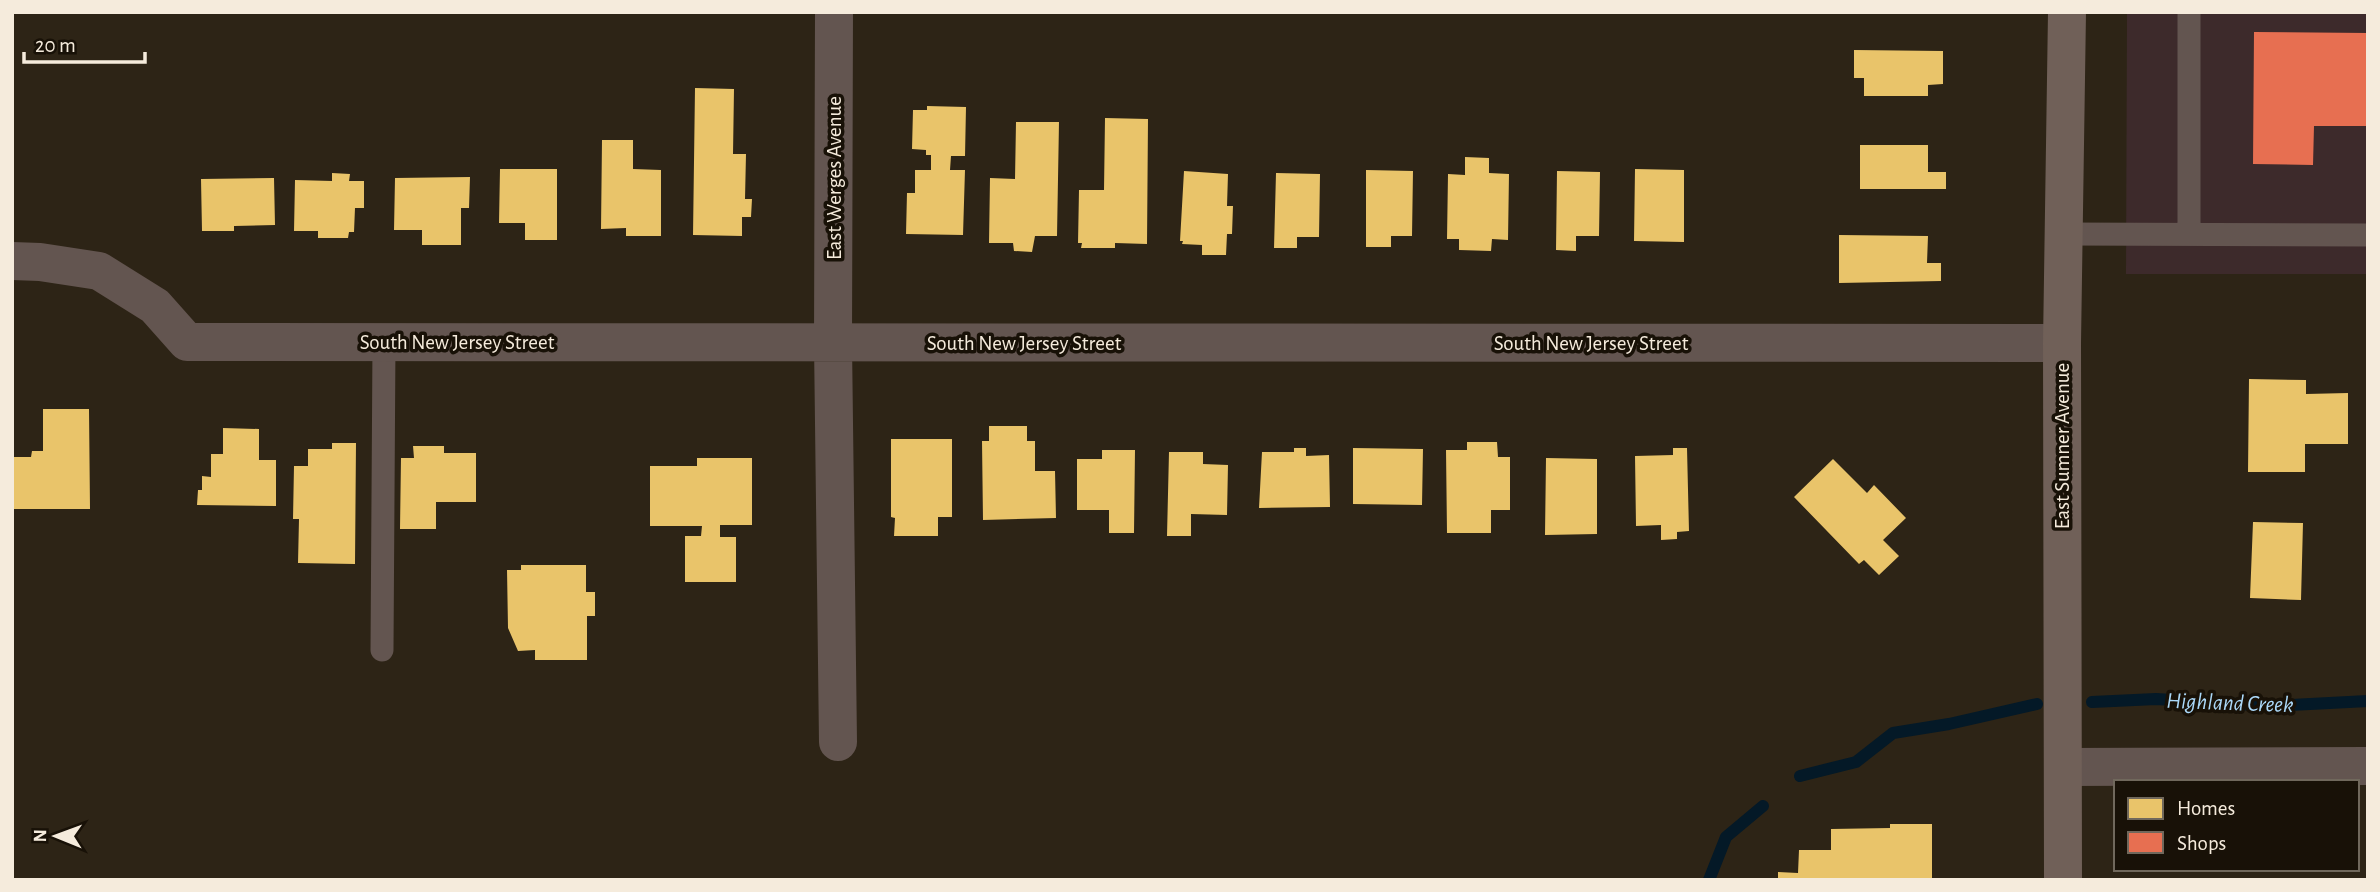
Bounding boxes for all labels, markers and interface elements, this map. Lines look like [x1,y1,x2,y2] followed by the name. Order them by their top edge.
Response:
[24,21,145,65] scale bar
[35,35,76,56] text: 20 m
[824,96,845,260] street label: East Werges Avenue
[360,332,555,353] street label: South New Jersey Street
[927,333,1122,354] street label: South New Jersey Street
[1494,333,1689,354] street label: South New Jersey Street
[2052,363,2073,529] street label: East Sumner Avenue
[2166,690,2294,717] water label: Highland Creek
[2114,780,2359,871] legend
[2177,798,2235,819] text: Homes
[21,801,91,871] north arrow
[31,829,50,843] text: N
[2177,833,2226,854] text: Shops

